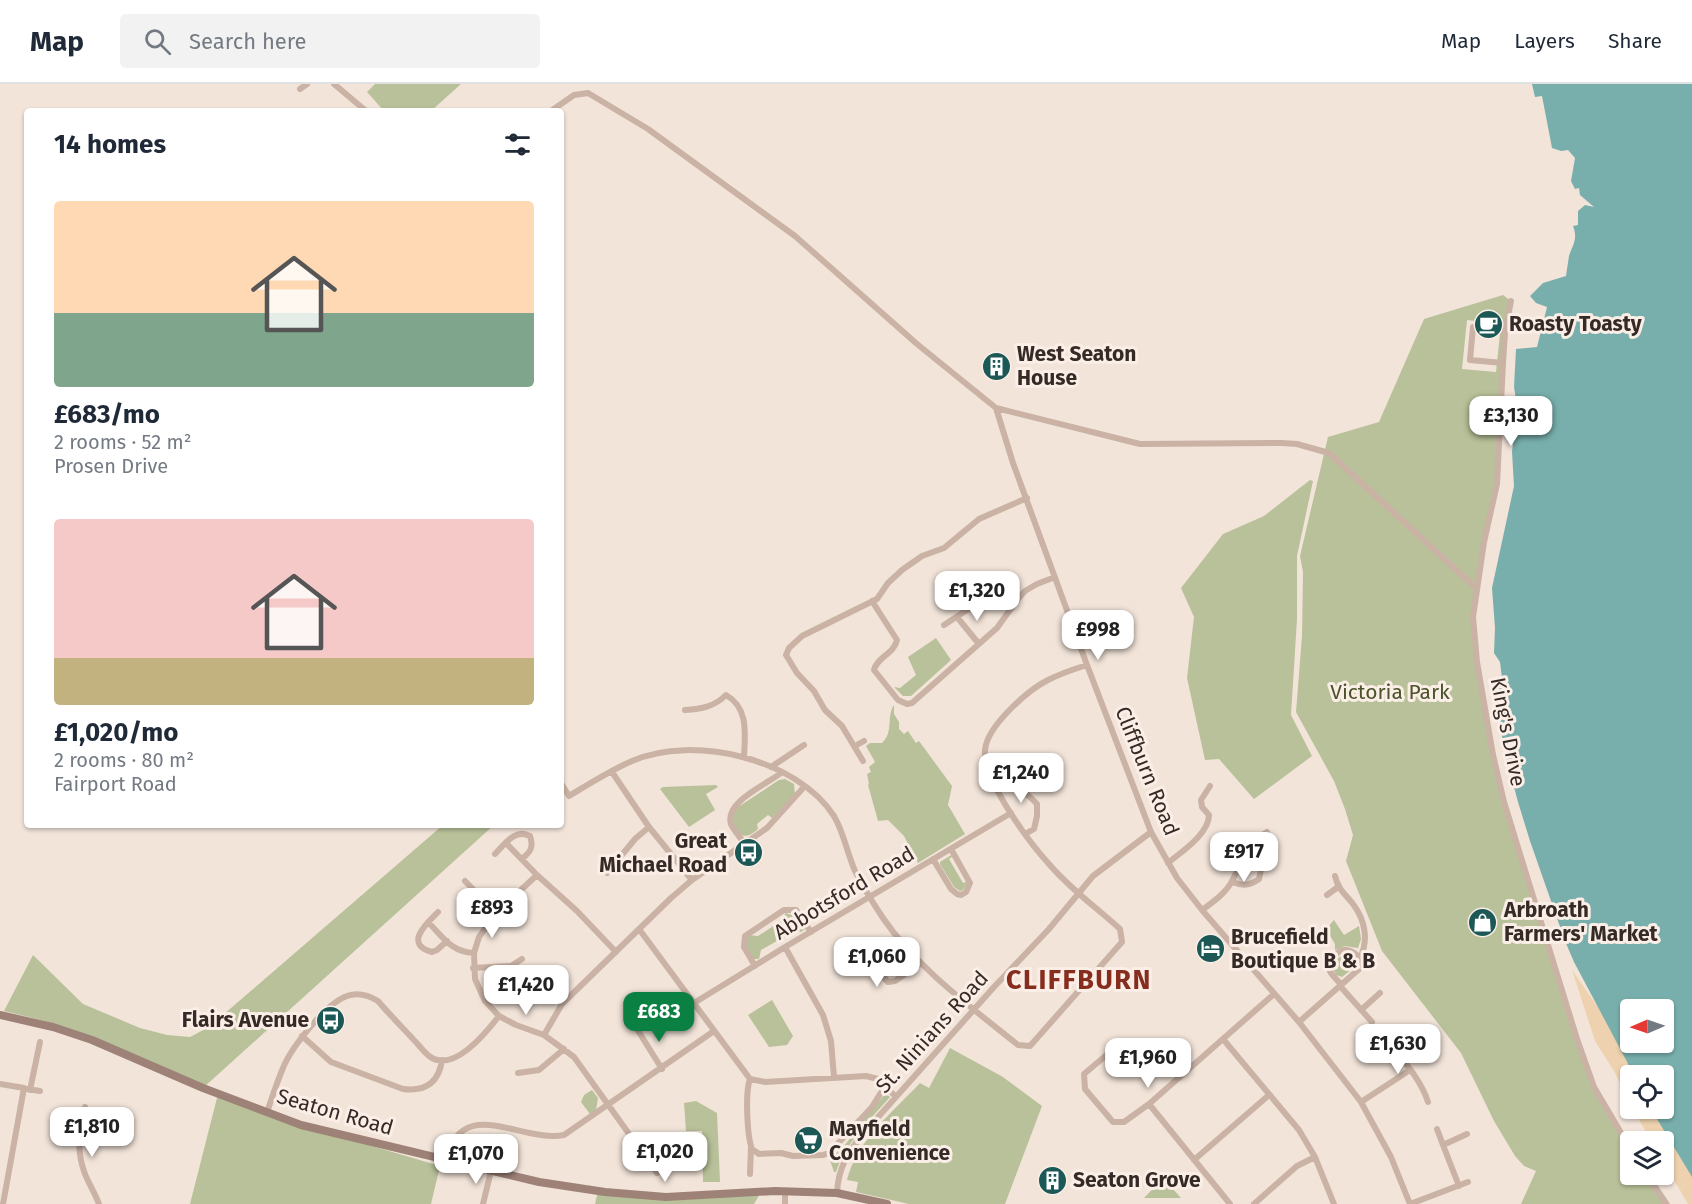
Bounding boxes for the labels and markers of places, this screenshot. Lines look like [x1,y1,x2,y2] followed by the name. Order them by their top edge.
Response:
[1472,308,1504,340] cafe icon: Roasty Toasty
[1509,311,1642,337] place label: Roasty Toasty
[1017,341,1136,391] place label: West Seaton House
[980,350,1012,382] building icon: West Seaton House
[1462,396,1560,447] pin: £3,130
[928,571,1026,622] pin: £1,320
[1062,610,1134,661] pin: £998
[972,753,1070,804] pin: £1,240
[599,828,728,878] place label: Great Michael Road
[1208,832,1280,883] pin: £917
[732,837,764,869] bus stop icon: Great Michael Road
[456,888,528,939] pin: £893
[1503,897,1659,947] place label: Arbroath Farmers' Market
[1467,906,1499,938] shop icon: Arbroath Farmers' Market
[1231,924,1375,974] place label: Brucefield Boutique B & B
[1194,933,1226,965] hotel icon: Brucefield Boutique B & B
[828,937,926,988] pin: £1,060
[477,965,575,1016] pin: £1,420
[623,992,695,1043] pin: £683
[314,1004,346,1036] bus stop icon: Flairs Avenue
[182,1007,309,1033] place label: Flairs Avenue
[1349,1024,1447,1075] pin: £1,630
[1099,1038,1197,1089] pin: £1,960
[43,1107,141,1158] pin: £1,810
[829,1116,950,1166] place label: Mayfield Convenience
[792,1125,824,1157] supermarket icon: Mayfield Convenience
[616,1132,714,1183] pin: £1,020
[427,1134,525,1185] pin: £1,070
[1036,1164,1068,1196] building icon: Seaton Grove
[1073,1167,1201,1193] place label: Seaton Grove

